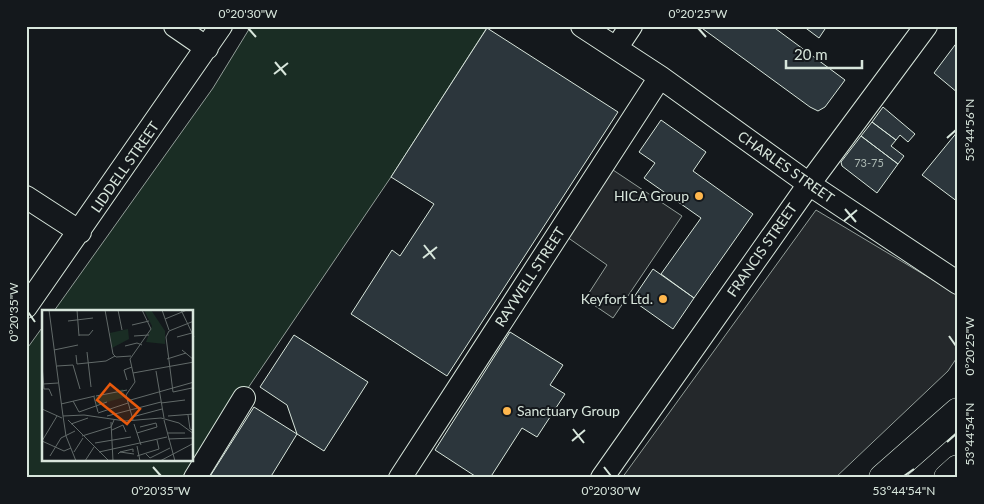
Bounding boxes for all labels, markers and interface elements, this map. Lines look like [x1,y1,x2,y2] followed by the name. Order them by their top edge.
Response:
[218,6,278,21] text: 0°20'30"W
[668,6,728,21] text: 0°20'25"W
[786,38,863,70] scale bar
[794,45,828,63] text: 20 m
[962,99,977,161] text: 53°44'56"N
[87,117,163,215] street label: LIDDELL STREET
[735,127,838,207] street label: CHARLES STREET
[854,156,884,169] house number: 73-75
[614,187,689,204] place label: HICA Group
[693,190,705,202] marker: HICA Group
[723,199,801,300] street label: FRANCIS STREET
[491,223,568,330] street label: RAYWELL STREET
[6,282,21,342] text: 0°20'35"W
[581,290,653,307] place label: Keyfort Ltd.
[657,293,669,305] marker: Keyfort Ltd.
[42,310,194,462] inset map
[962,316,977,376] text: 0°20'25"W
[517,402,620,419] place label: Sanctuary Group
[962,403,977,465] text: 53°44'54"N
[501,405,513,417] marker: Sanctuary Group
[131,483,191,498] text: 0°20'35"W
[581,483,641,498] text: 0°20'30"W
[873,483,935,498] text: 53°44'54"N

